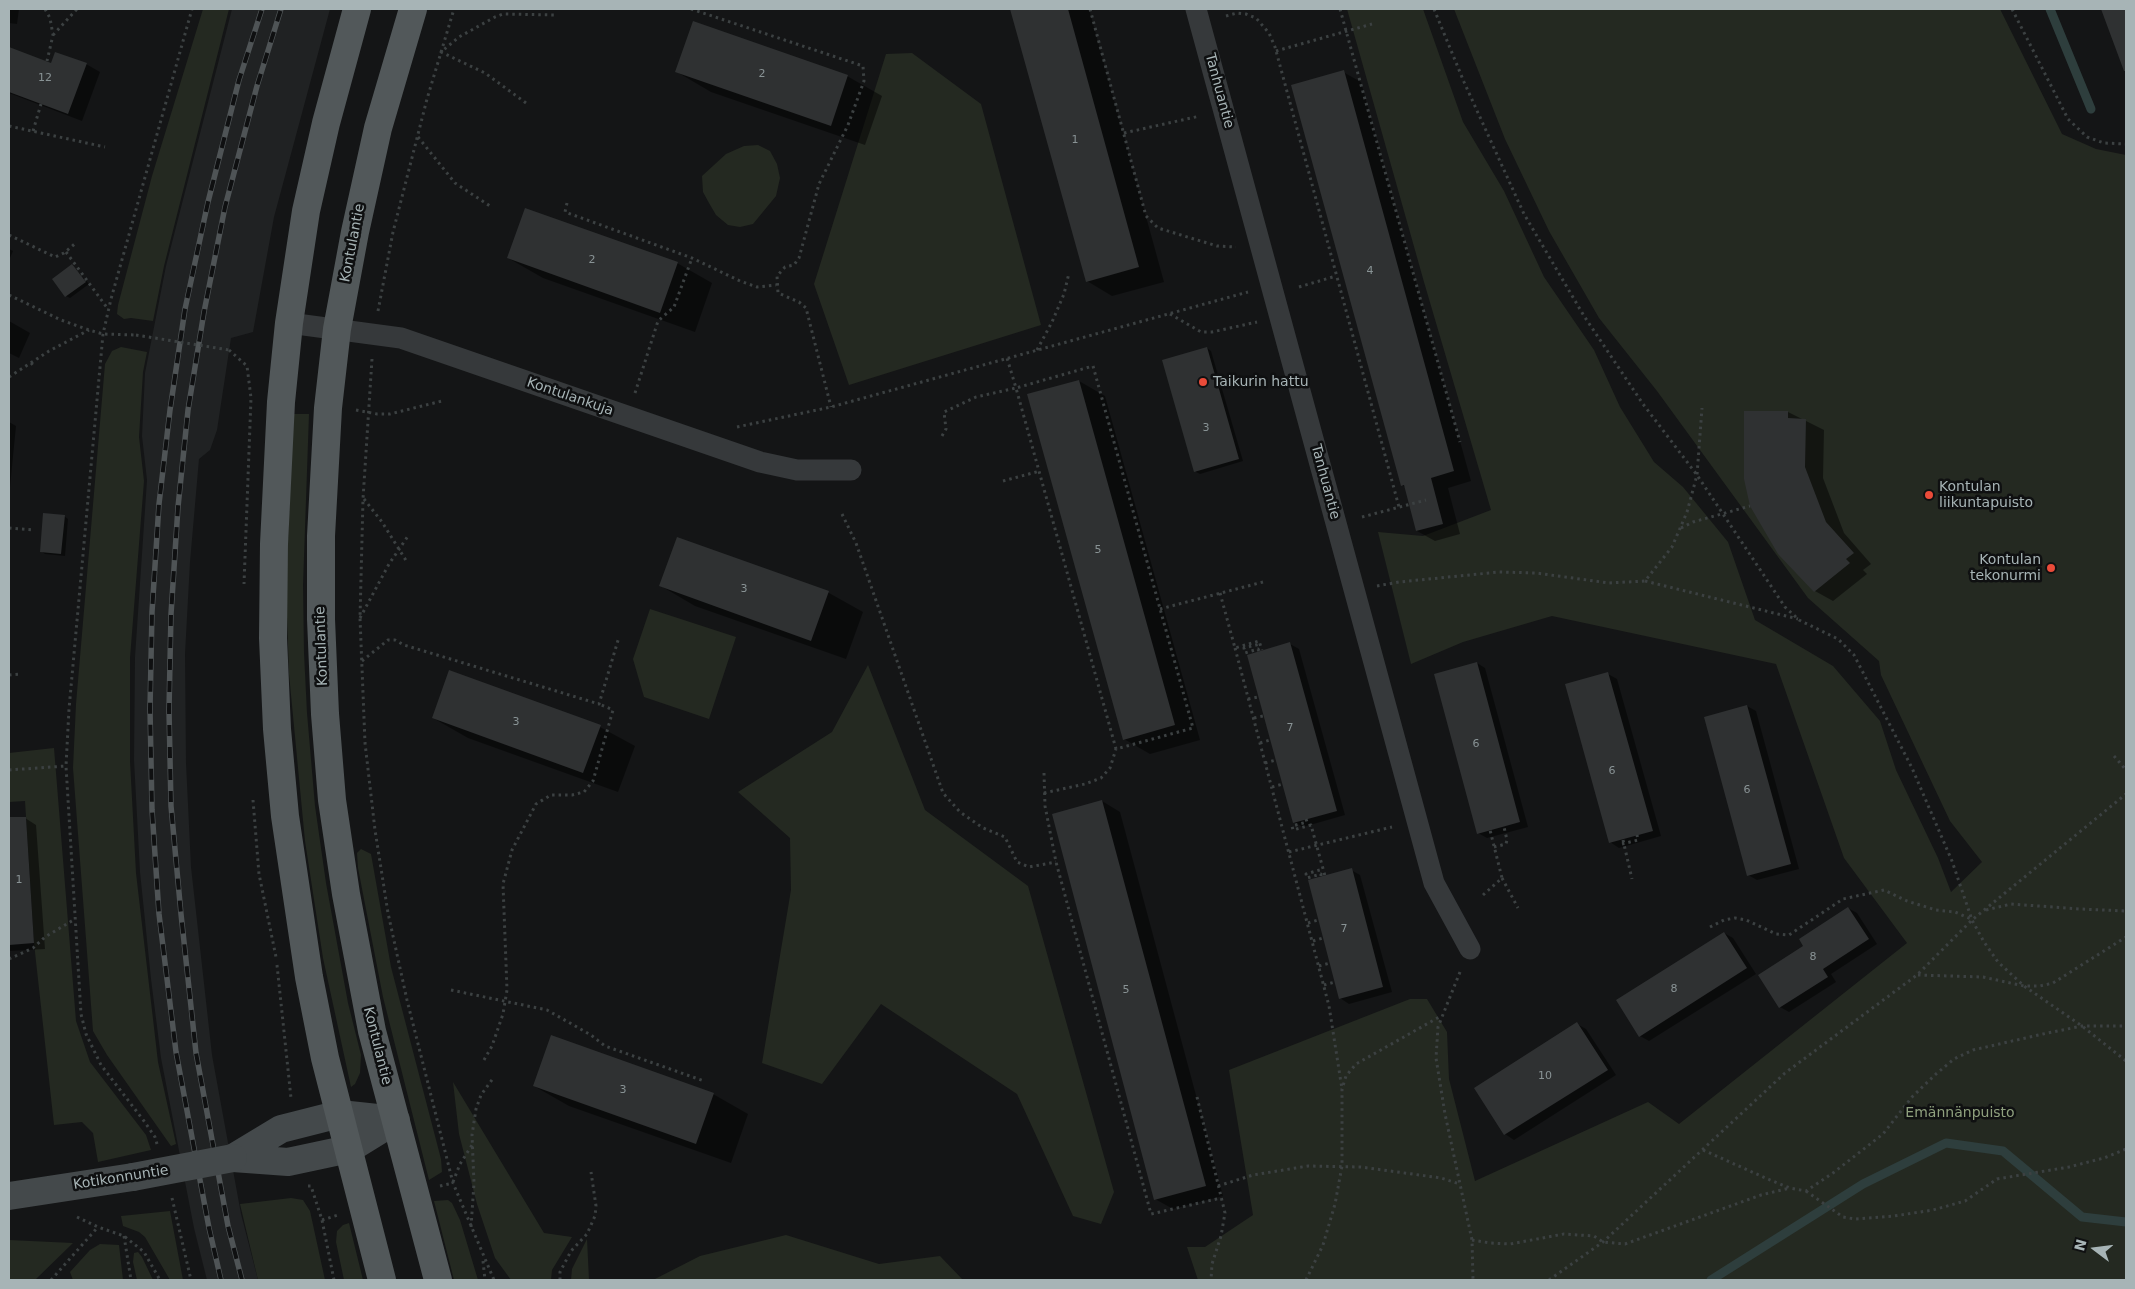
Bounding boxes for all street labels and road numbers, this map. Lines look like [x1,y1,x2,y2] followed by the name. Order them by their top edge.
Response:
[1201,52,1237,130] street label: Tanhuantie
[337,202,369,284] street label: Kontulantie
[524,374,616,420] street label: Kontulankuja
[1307,443,1343,521] street label: Tanhuantie
[312,606,332,686] street label: Kontulantie
[359,1005,395,1087] street label: Kontulantie
[72,1162,170,1194] street label: Kotikonnuntie

